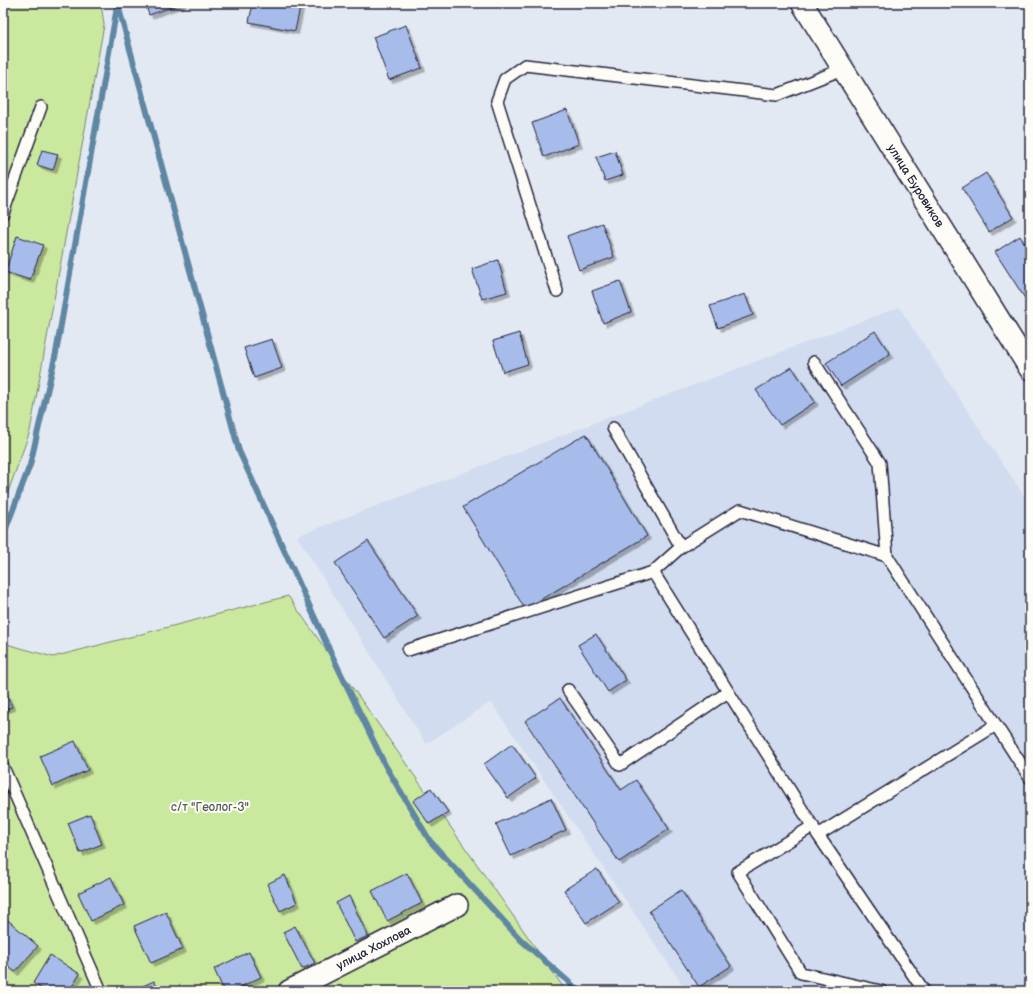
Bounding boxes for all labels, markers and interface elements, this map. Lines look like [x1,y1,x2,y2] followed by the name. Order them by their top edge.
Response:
[884,141,948,230] street label: улица Буровиков
[171,800,249,815] park label: с/т "Геолог-3"
[334,922,413,973] street label: улица Хохлова

